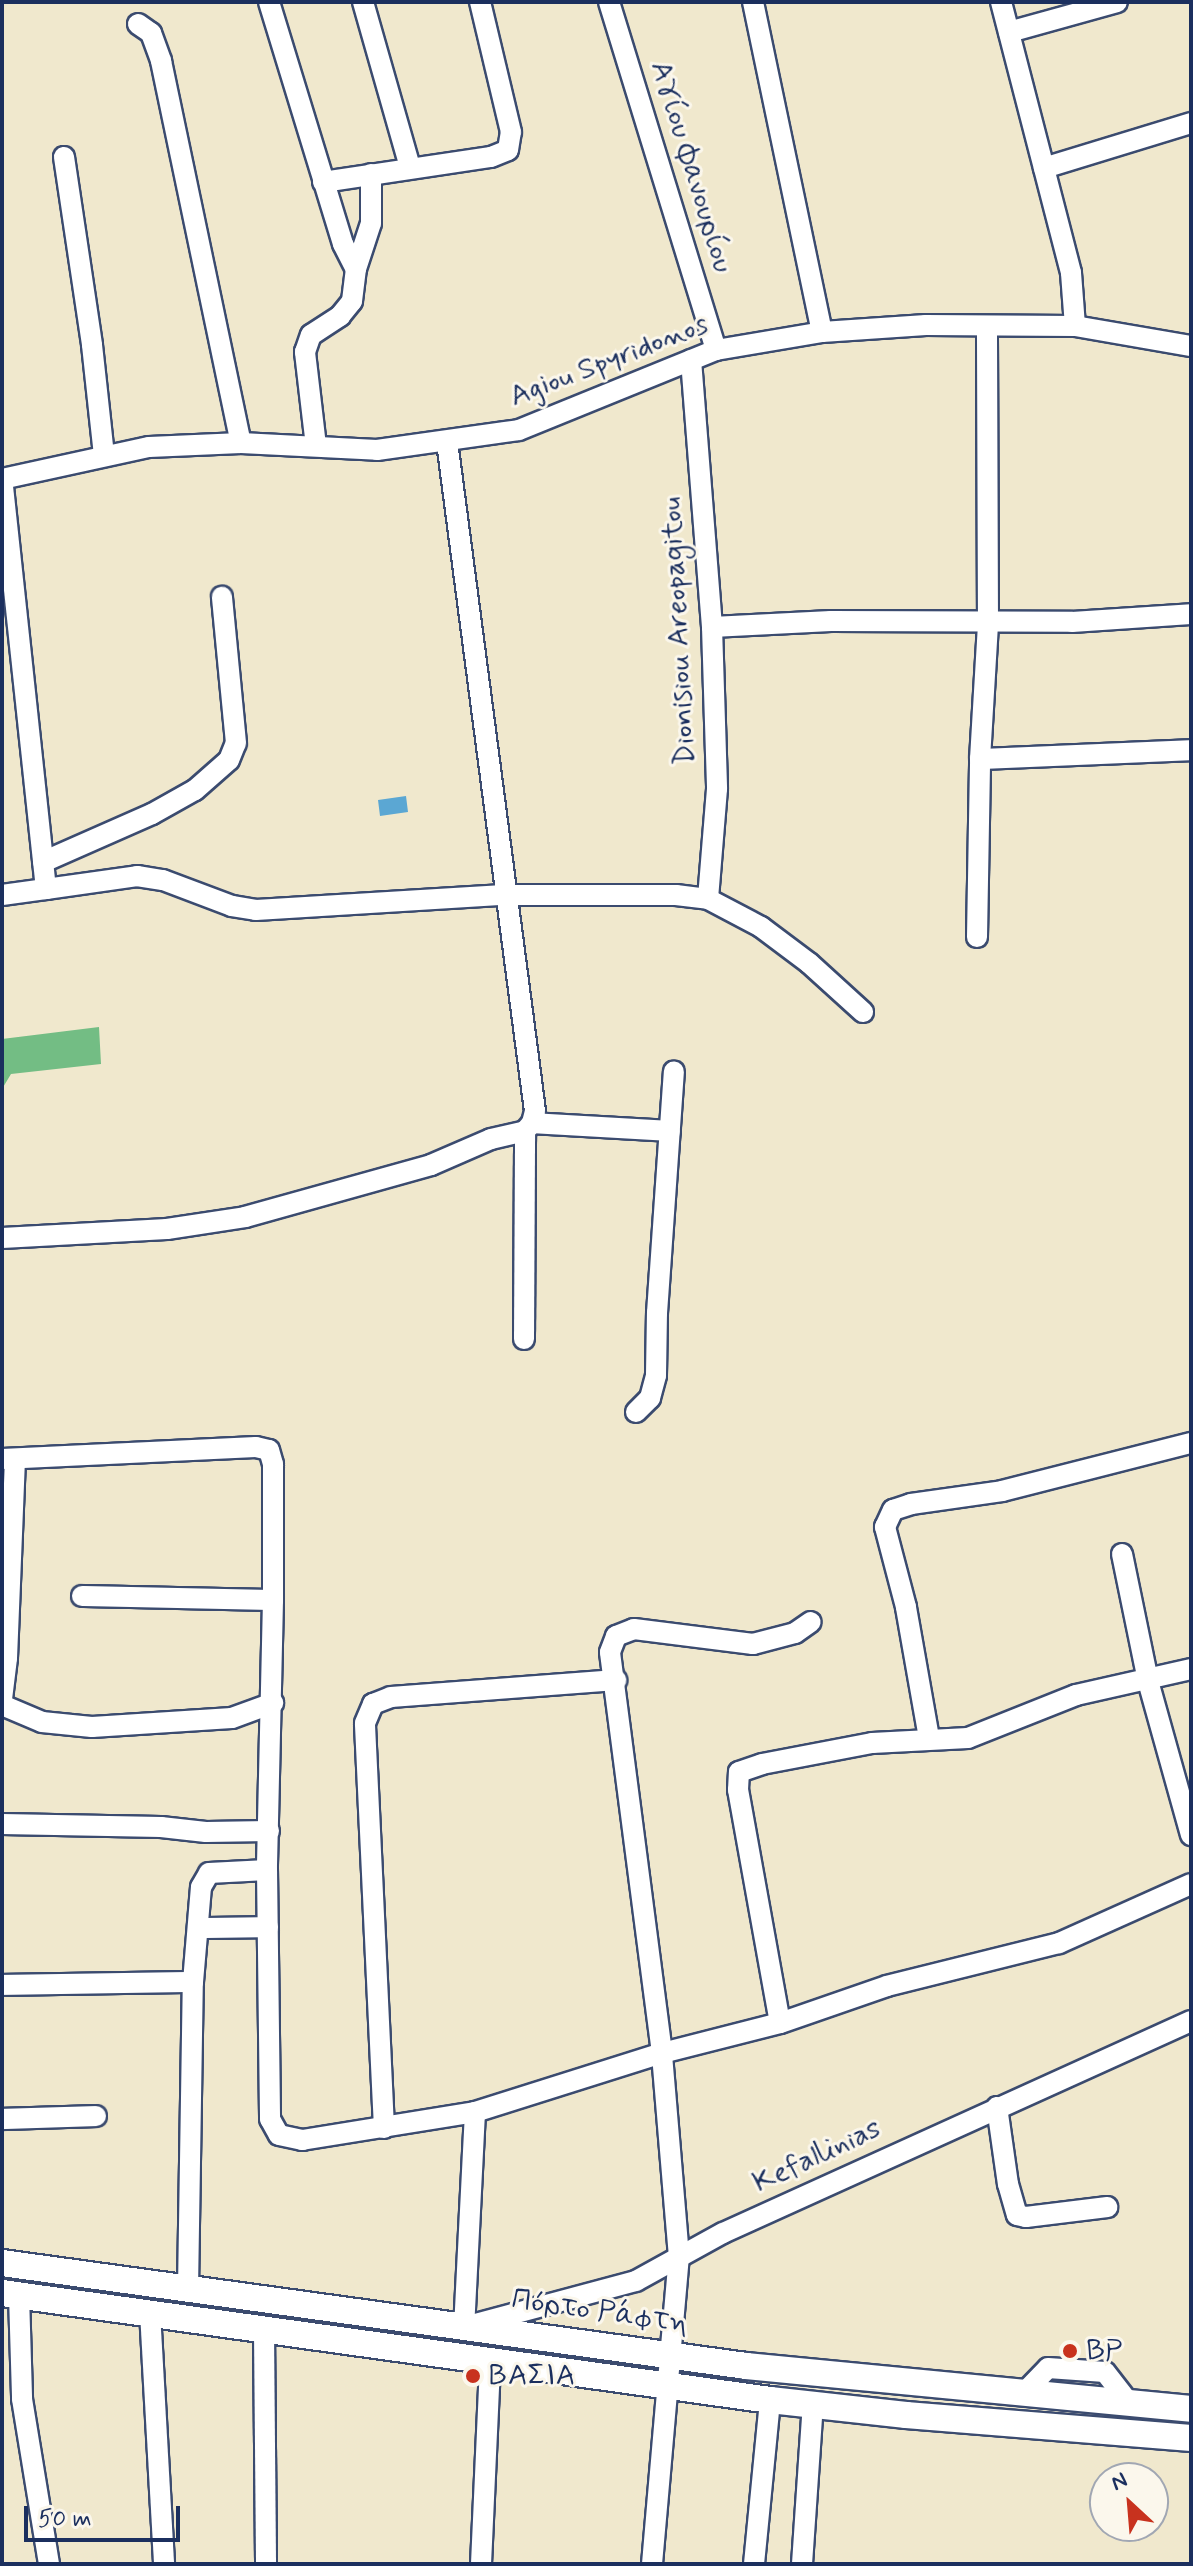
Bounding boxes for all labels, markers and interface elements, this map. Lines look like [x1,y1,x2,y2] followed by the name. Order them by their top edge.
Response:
[642,57,740,277] street label: Αγίου Φανουρίου
[505,307,713,415] street label: Agiou Spyridonos
[654,496,704,766] street label: Dionisiou Areopagitou
[747,2111,887,2201] street label: Kefallinias
[509,2282,691,2342] street label: Πόρτο Ράφτη
[1086,2333,1122,2369] place label: BP
[1061,2342,1079,2360] marker: BP
[489,2358,575,2394] place label: ΒΑΣΙΑ
[464,2367,482,2385] marker: ΒΑΣΙΑ
[1089,2462,1169,2542] north arrow
[1107,2466,1132,2498] text: N
[28,2490,184,2540] scale bar
[38,2504,92,2535] text: 50 m

